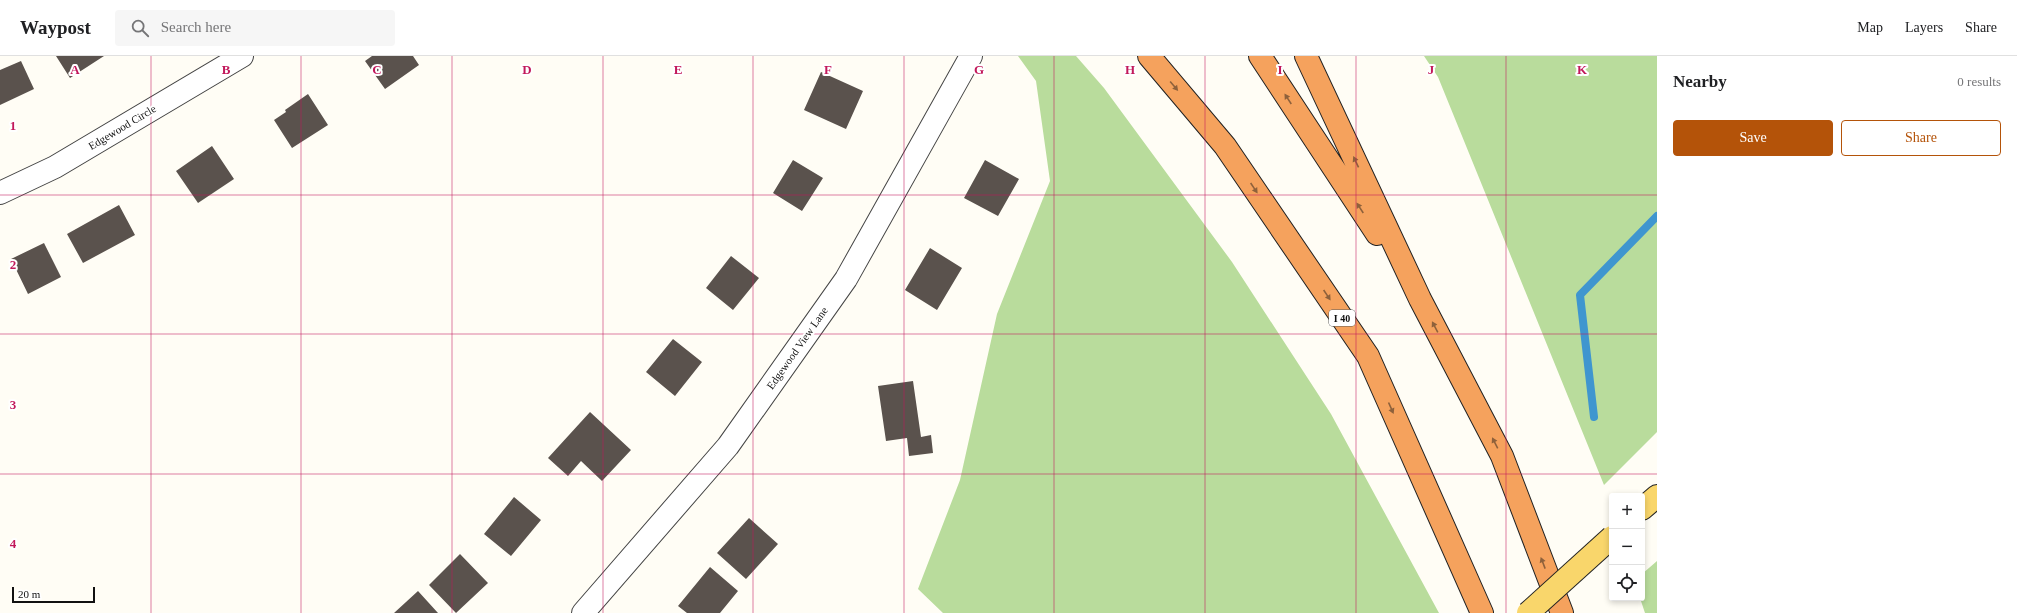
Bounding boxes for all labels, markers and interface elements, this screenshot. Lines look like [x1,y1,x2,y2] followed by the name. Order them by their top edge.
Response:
[115,10,395,46] search box
[20,17,91,38] text: Waypost
[129,17,151,39] icon: search
[161,19,231,35] text: Search here
[1857,20,1883,35] text: Map
[1905,20,1943,35] text: Layers
[1965,20,1997,35] text: Share
[70,62,80,77] text: A
[222,62,231,77] text: B
[372,62,382,77] text: C
[522,62,532,77] text: D
[674,62,682,77] text: E
[824,62,832,77] text: F
[974,62,984,77] text: G
[1125,62,1135,77] text: H
[1277,62,1283,77] text: I
[1428,62,1435,77] text: J
[1577,62,1588,77] text: K
[1673,72,1727,91] text: Nearby
[1957,74,2001,89] text: 0 results
[1169,80,1178,91] one-way arrow
[1284,94,1292,104] one-way arrow
[86,102,158,152] street label: Edgewood Circle
[10,118,16,133] text: 1
[1673,120,1833,156] button: Save
[1841,120,2001,156] button: Share
[1352,156,1359,168] one-way arrow
[1250,183,1258,193] one-way arrow
[1356,202,1364,213] one-way arrow
[10,257,16,272] text: 2
[1323,290,1331,301] one-way arrow
[764,305,830,391] street label: Edgewood View Lane
[1329,310,1355,326] road number: I 40
[1432,322,1438,333] one-way arrow
[10,397,17,412] text: 3
[1388,402,1394,413] one-way arrow
[1492,437,1498,448] one-way arrow
[1609,493,1645,601] map controls
[1609,493,1645,529] button: +
[1609,529,1645,565] button: −
[10,536,17,551] text: 4
[1539,557,1545,569] one-way arrow
[1609,565,1645,601] button: locate
[12,585,95,604] scale bar
[18,588,40,600] text: 20 m

